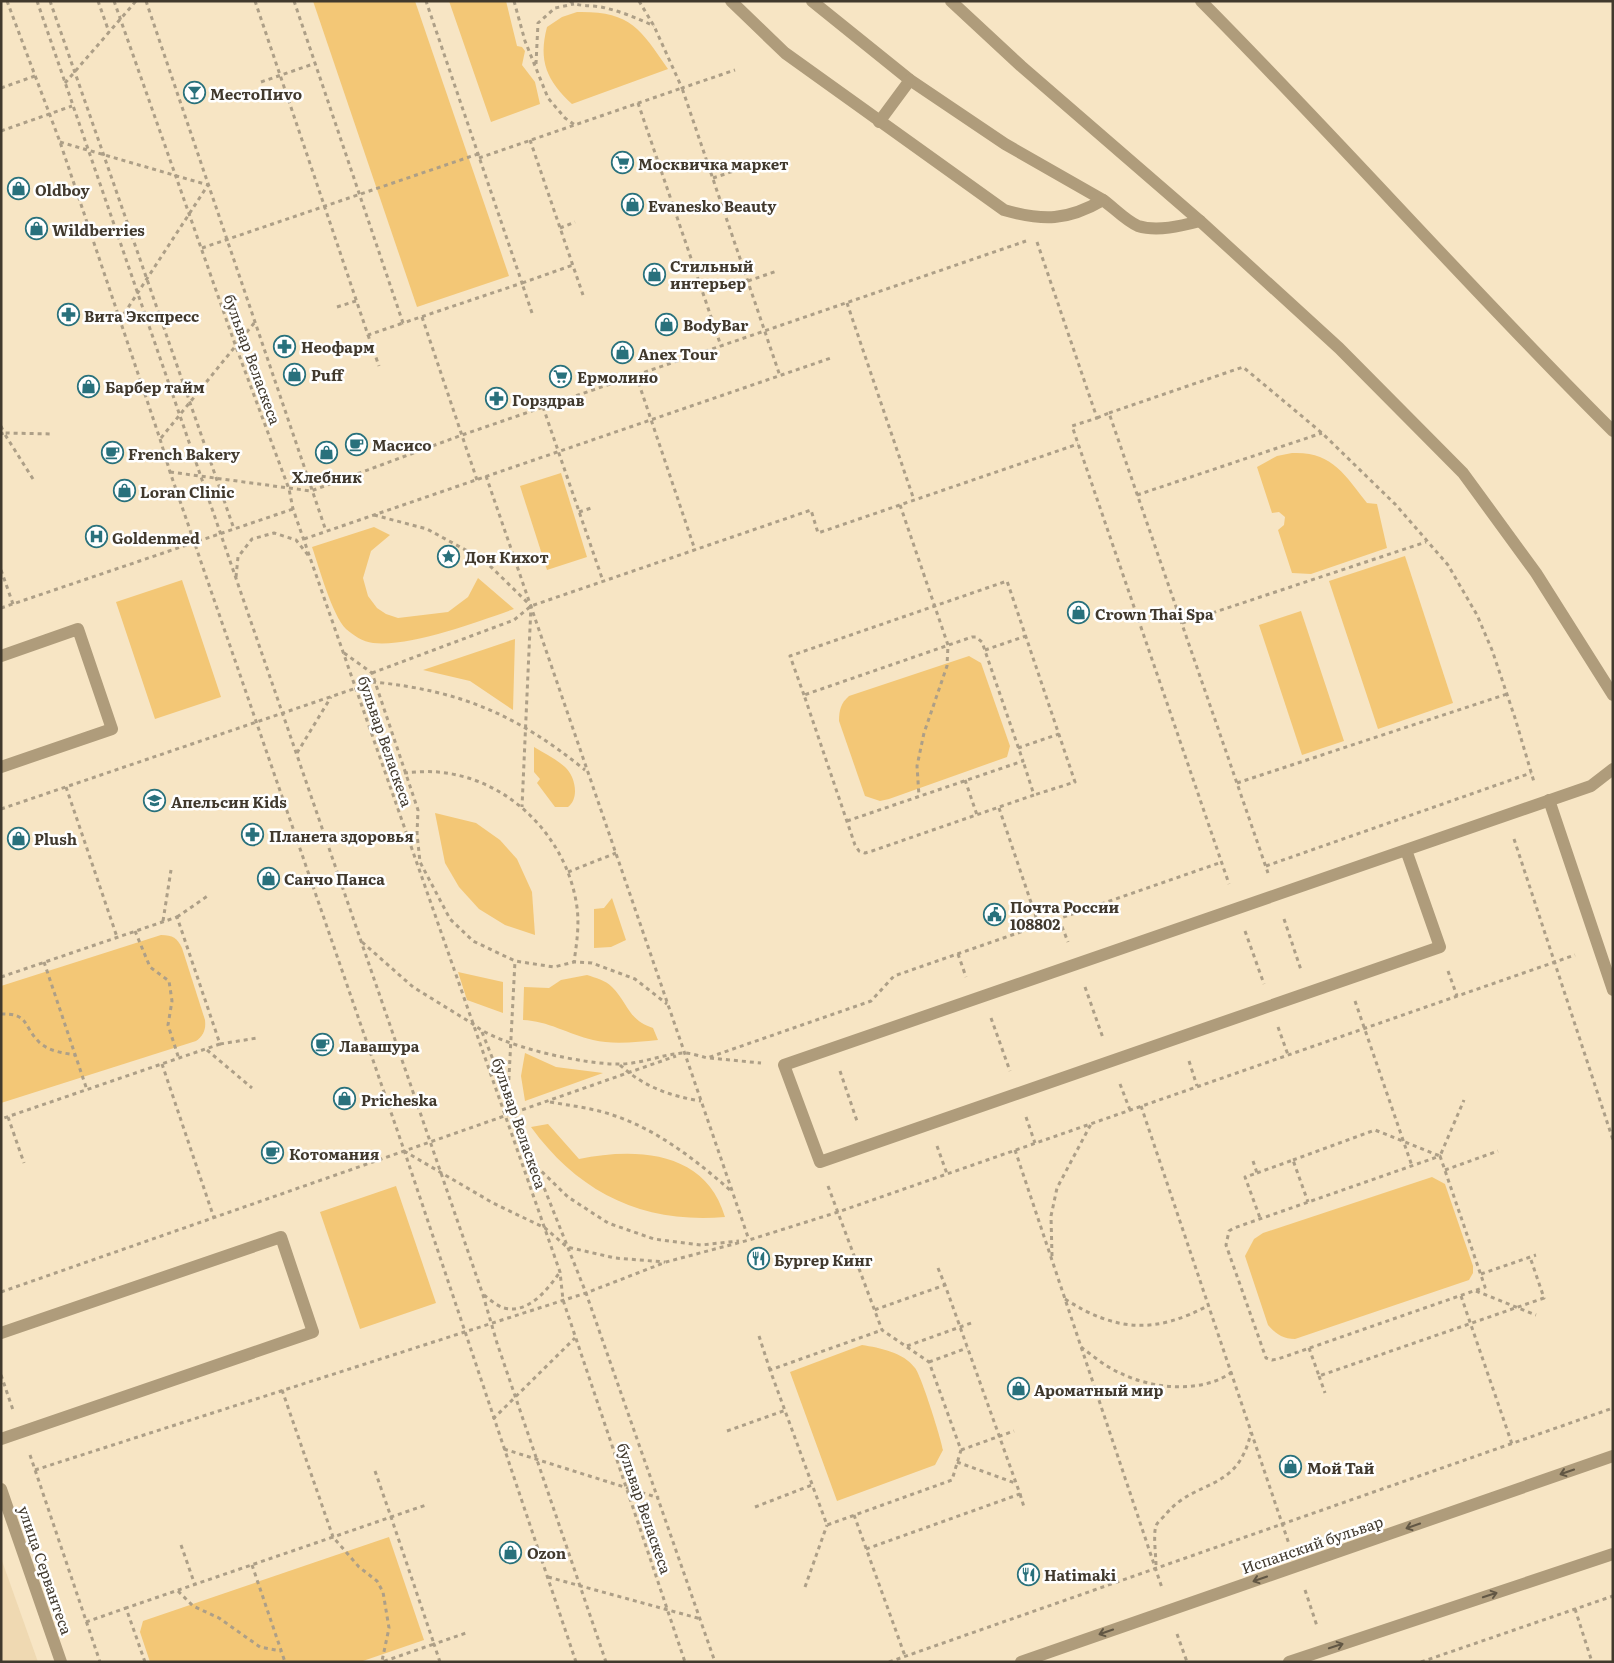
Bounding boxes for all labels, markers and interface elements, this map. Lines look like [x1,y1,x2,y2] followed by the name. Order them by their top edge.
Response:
[182,81,206,105] bar icon: МестоПиvо
[210,82,302,105] place label: МестоПиvо
[610,151,634,175] supermarket icon: Москвичка маркет
[638,152,788,175] place label: Москвичка маркет
[7,177,31,201] shop icon: Oldboy
[35,178,91,201] place label: Oldboy
[620,193,644,217] shop icon: Evanesko Beauty
[648,194,777,217] place label: Evanesko Beauty
[24,217,48,241] shop icon: Wildberries
[52,218,145,241] place label: Wildberries
[670,254,754,294] place label: Стильный интерьер
[642,262,666,286] shop icon: Стильный интерьер
[219,290,288,428] street label: бульвар Веласкеса
[56,303,80,327] pharmacy icon: Вита Экспресс
[84,304,199,327] place label: Вита Экспресс
[655,312,679,336] shop icon: BodyBar
[683,313,748,336] place label: BodyBar
[273,334,297,358] pharmacy icon: Неофарм
[301,335,375,358] place label: Неофарм
[610,341,634,365] shop icon: Anex Tour
[638,342,718,365] place label: Anex Tour
[283,362,307,386] shop icon: Puff
[311,363,345,386] place label: Puff
[549,364,573,388] supermarket icon: Ермолино
[577,365,658,388] place label: Ермолино
[77,374,101,398] shop icon: Барбер тайм
[105,375,205,398] place label: Барбер тайм
[484,387,508,411] pharmacy icon: Горздрав
[512,388,584,411] place label: Горздрав
[344,432,368,456] cafe icon: Масисо
[372,433,432,456] place label: Масисо
[100,441,124,465] cafe icon: French Bakery
[315,441,339,465] shop icon: Хлебник
[128,442,241,465] place label: French Bakery
[292,465,362,488] place label: Хлебник
[112,479,136,503] shop icon: Loran Clinic
[140,480,234,503] place label: Loran Clinic
[84,525,108,549] hospital icon: Goldenmed
[112,526,200,549] place label: Goldenmed
[437,544,461,568] place icon: Дон Кихот
[465,545,549,568] place label: Дон Кихот
[1067,601,1091,625] shop icon: Crown Thai Spa
[1095,602,1214,625] place label: Crown Thai Spa
[353,672,420,811] street label: бульвар Веласкеса
[143,789,167,813] school or university icon: Апельсин Kids
[171,790,287,813] place label: Апельсин Kids
[241,823,265,847] pharmacy icon: Планета здоровья
[269,824,414,847] place label: Планета здоровья
[6,826,30,850] shop icon: Plush
[34,827,77,850] place label: Plush
[256,866,280,890] shop icon: Санчо Панса
[284,867,385,890] place label: Санчо Панса
[1010,895,1120,935] place label: Почта России 108802
[982,903,1006,927] public building icon: Почта России 108802
[311,1033,335,1057] cafe icon: Лавашура
[339,1034,420,1057] place label: Лавашура
[487,1054,554,1193] street label: бульвар Веласкеса
[333,1087,357,1111] shop icon: Pricheska
[361,1088,438,1111] place label: Pricheska
[261,1141,285,1165] cafe icon: Котомания
[289,1142,380,1165] place label: Котомания
[746,1247,770,1271] restaurant icon: Бургер Кинг
[774,1248,873,1271] place label: Бургер Кинг
[1006,1377,1030,1401] shop icon: Ароматный мир
[1034,1378,1163,1401] place label: Ароматный мир
[612,1439,679,1578] street label: бульвар Веласкеса
[1279,1455,1303,1479] shop icon: Мой Тай
[1307,1456,1375,1479] place label: Мой Тай
[1559,1468,1575,1478] one-way arrow
[13,1502,79,1638] street label: улица Сервантеса
[1238,1509,1386,1579] street label: Испанский бульвар
[1406,1522,1421,1531] one-way arrow
[499,1540,523,1564] shop icon: Ozon
[527,1541,567,1564] place label: Ozon
[1016,1562,1040,1586] restaurant icon: Hatimaki
[1044,1563,1117,1586] place label: Hatimaki
[1252,1575,1268,1584] one-way arrow
[1482,1590,1497,1599] one-way arrow
[1099,1628,1114,1637] one-way arrow
[1327,1641,1343,1651] one-way arrow

